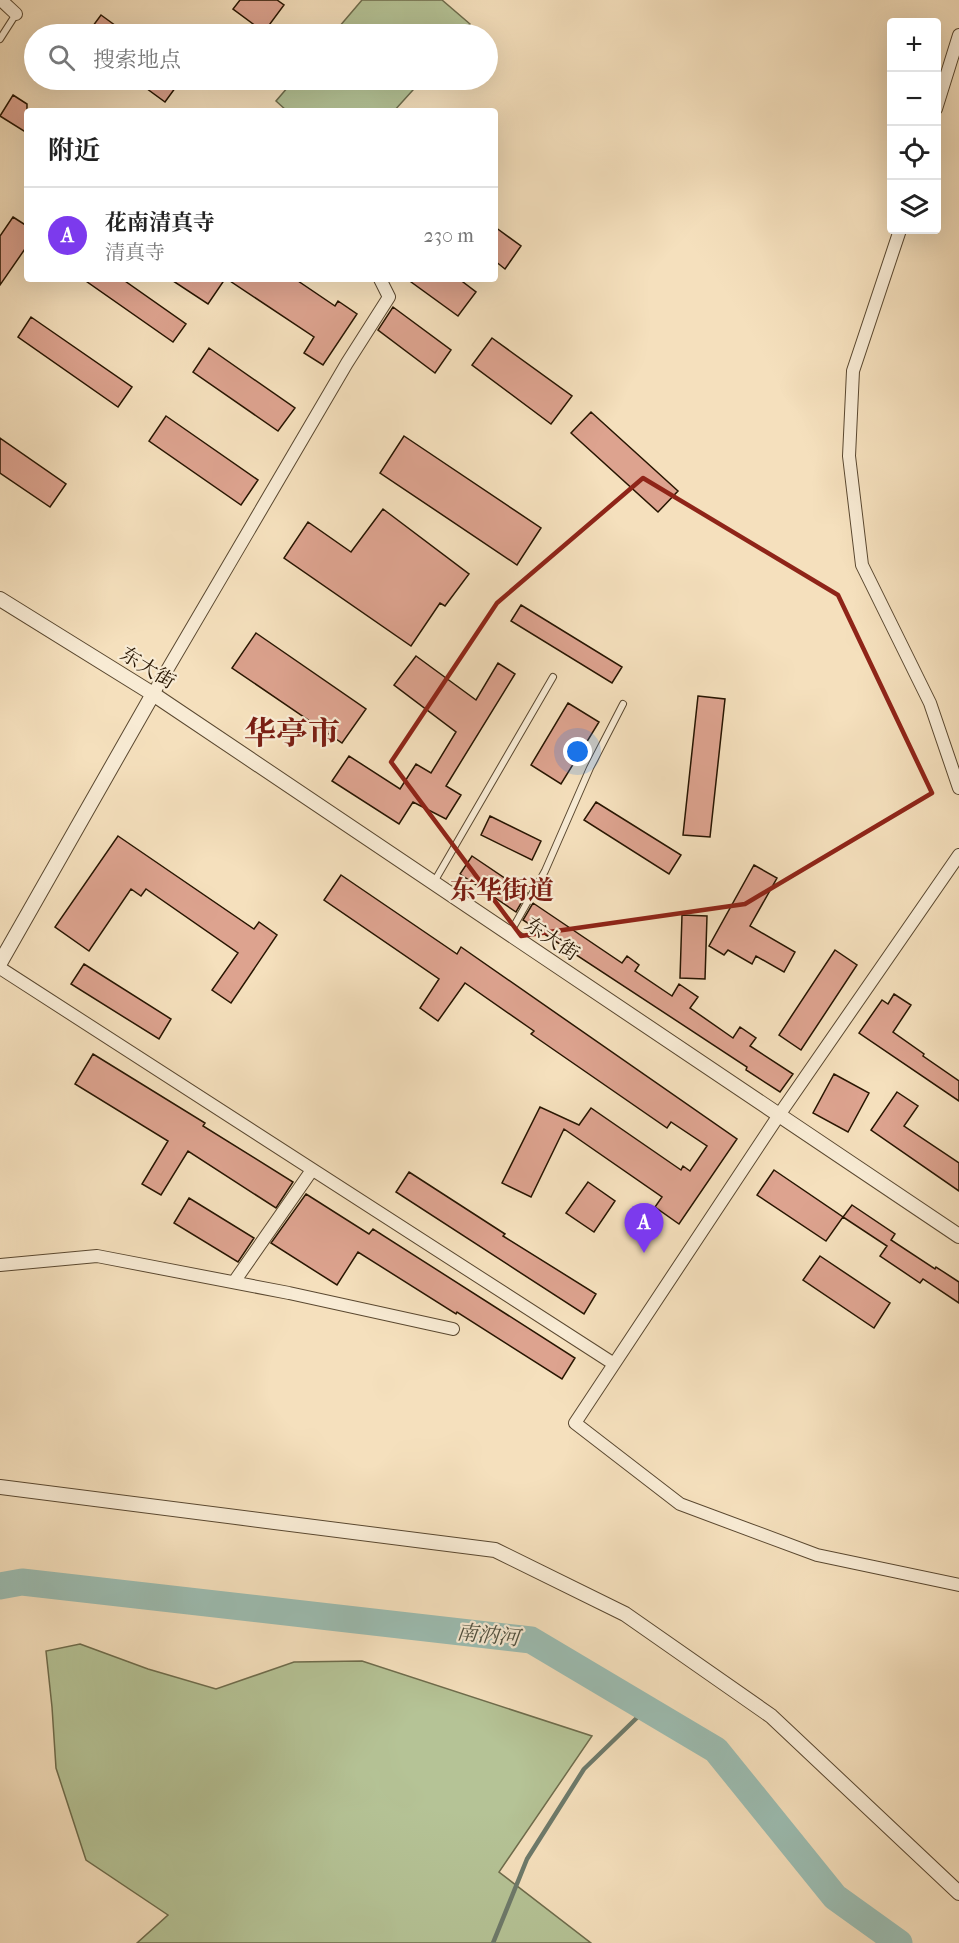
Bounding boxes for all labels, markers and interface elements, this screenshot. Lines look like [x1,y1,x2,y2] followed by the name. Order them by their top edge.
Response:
[887,18,941,234] map controls
[887,18,941,72] button: +
[24,24,498,90] search box
[45,41,78,74] icon: search
[93,47,181,73] text: 搜索地点
[887,72,941,126] button: −
[887,126,941,180] button: locate
[48,135,100,166] text: 附近
[887,180,941,234] button: layers
[105,210,215,236] text: 花南清真寺
[61,224,74,247] text: A
[424,224,474,247] text: 230 m
[105,241,165,264] text: 清真寺
[116,642,180,694] street label: 东大街
[244,715,340,752] district label: 华亭市
[563,737,592,766] your location
[450,875,554,906] district label: 东华街道
[521,913,583,965] street label: 东大街
[624,1204,664,1253] pin: A
[455,1620,525,1651] water label: 南汭河

